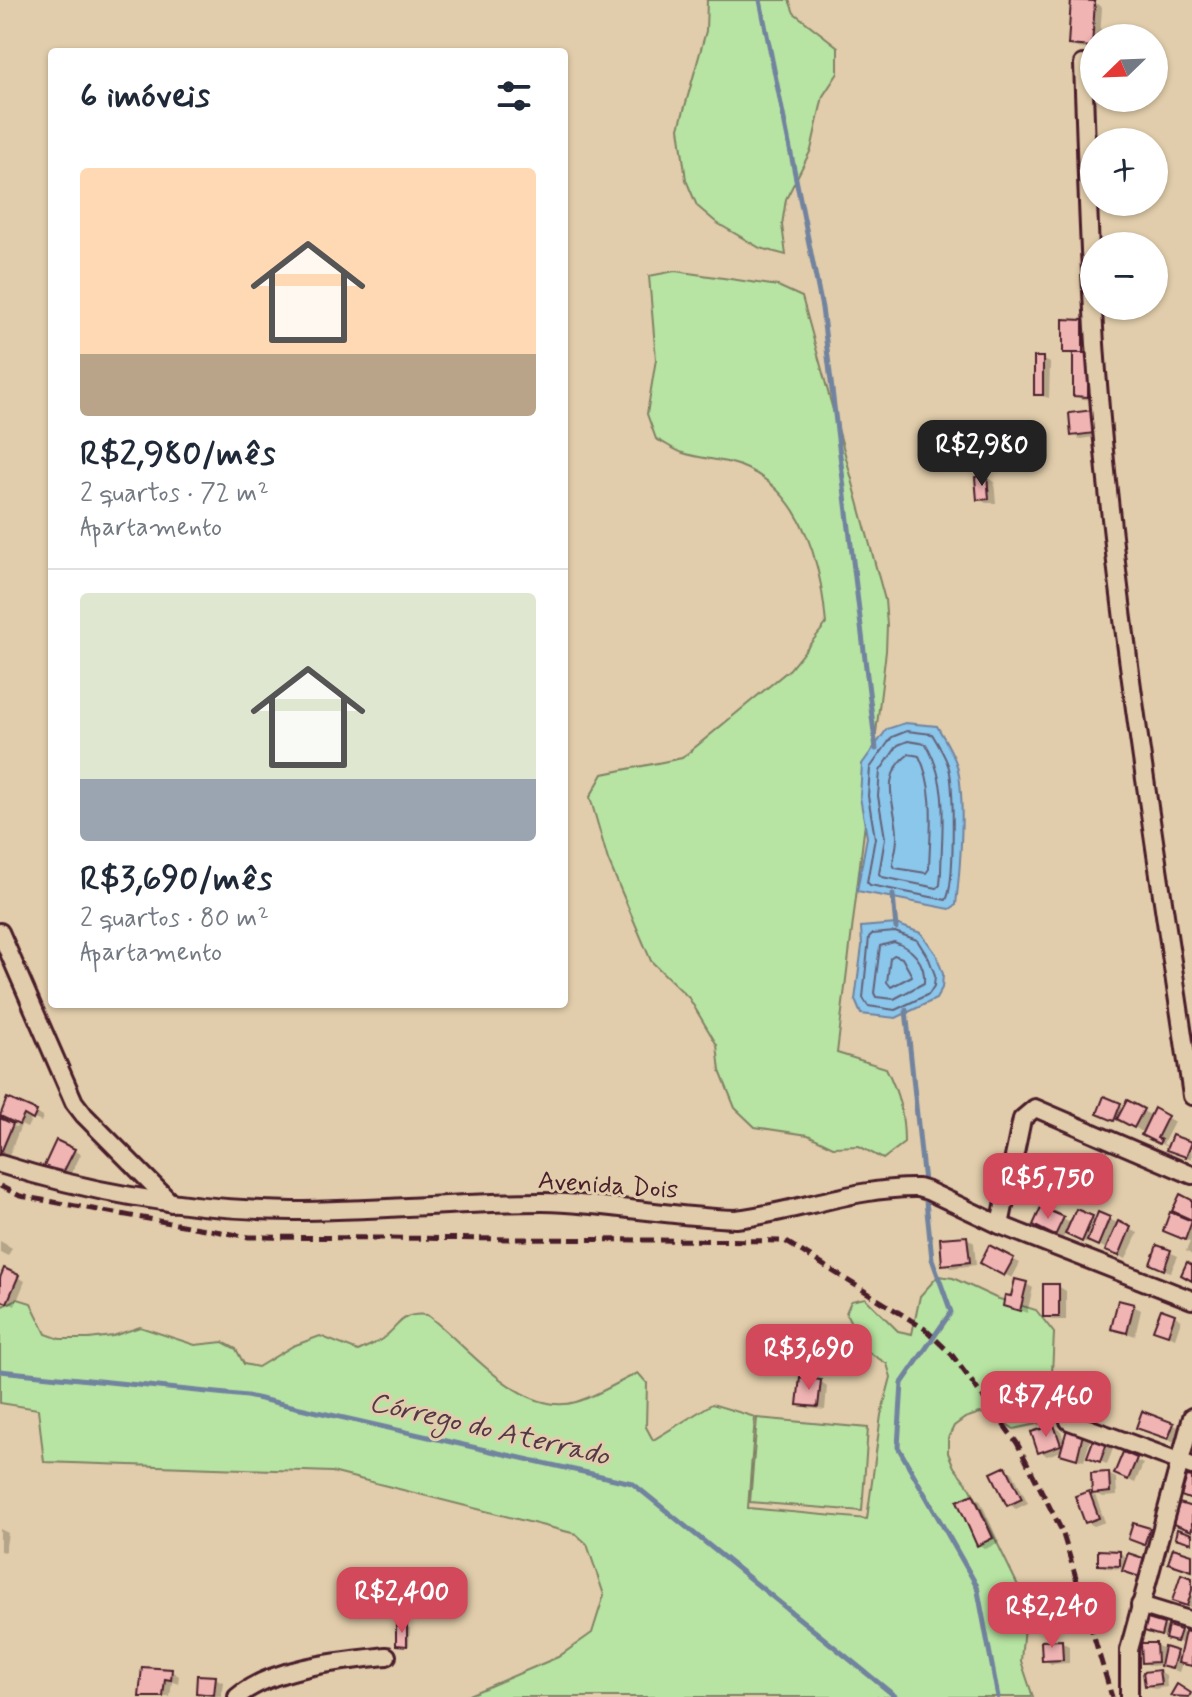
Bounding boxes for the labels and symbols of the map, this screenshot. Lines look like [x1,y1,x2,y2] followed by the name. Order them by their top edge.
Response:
[1080,24,1168,112] north arrow
[908,420,1056,488] pin: R$2,980
[974,1153,1122,1221] pin: R$5,750
[537,1164,679,1208] street label: Avenida Dois
[735,1324,883,1392] pin: R$3,690
[972,1371,1120,1439] pin: R$7,460
[365,1384,613,1478] water label: Córrego do Aterrado
[328,1567,476,1635] pin: R$2,400
[978,1582,1126,1650] pin: R$2,240

